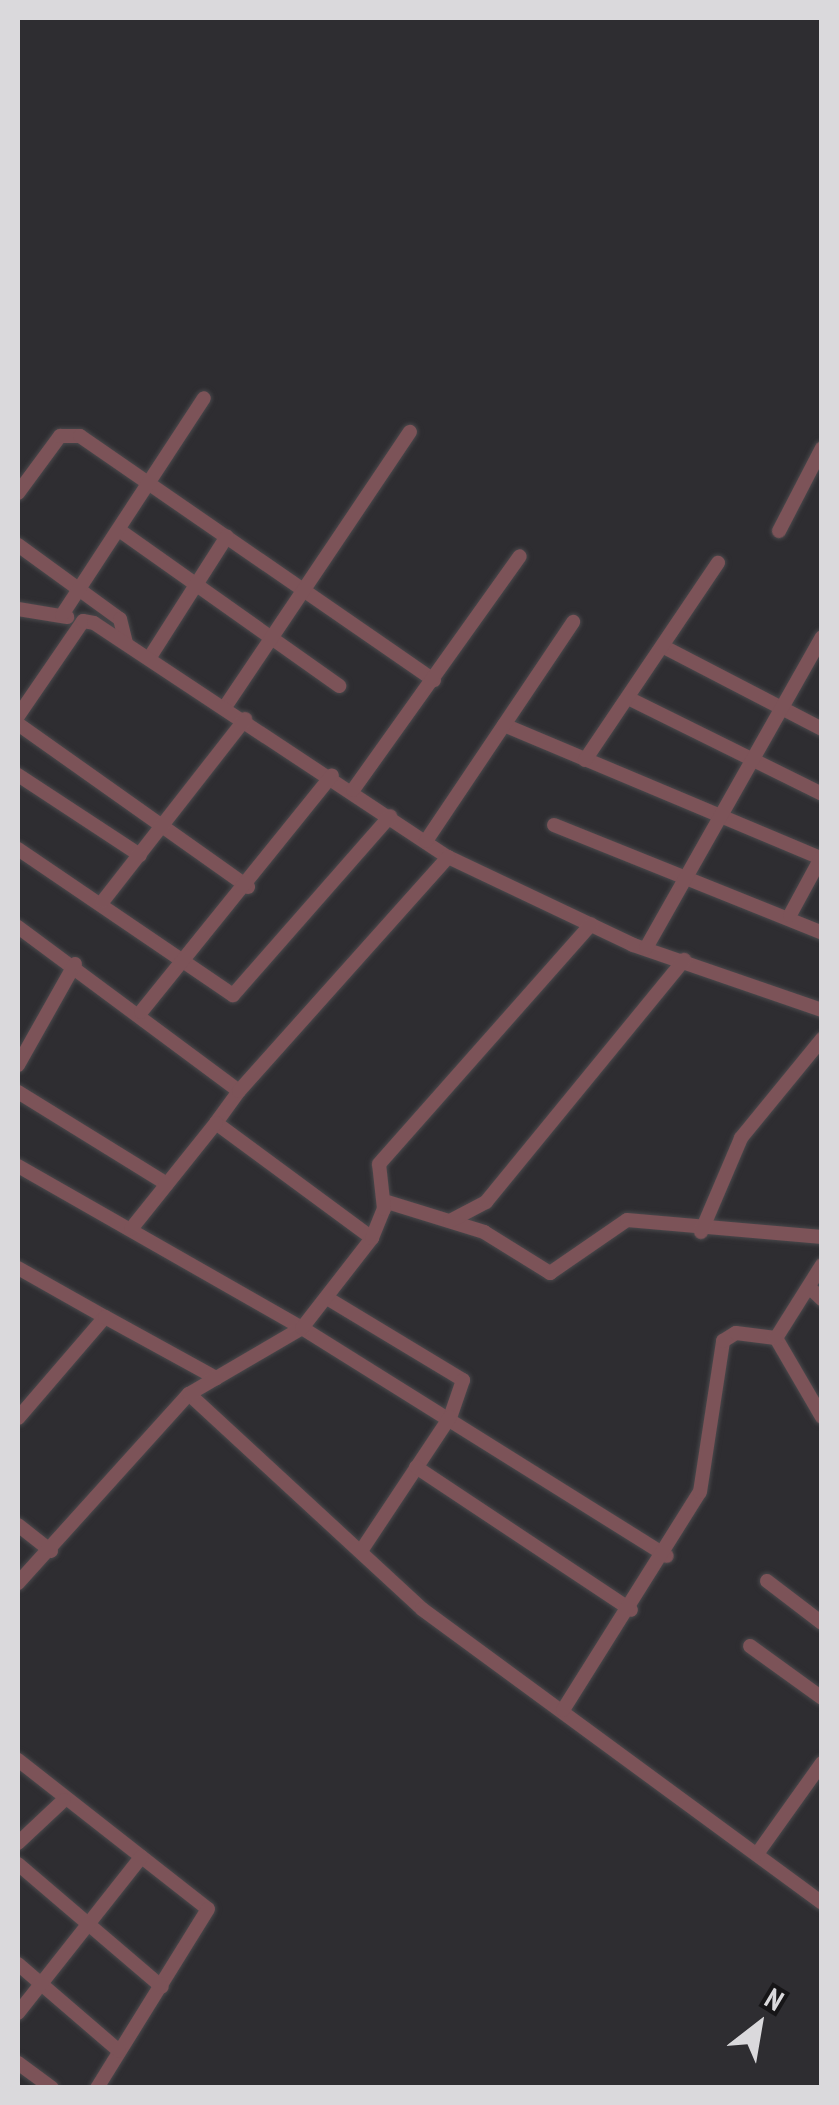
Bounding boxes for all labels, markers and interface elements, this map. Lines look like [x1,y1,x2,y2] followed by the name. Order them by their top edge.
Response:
[709,1975,809,2075] north arrow
[759,1979,791,2019] text: N

